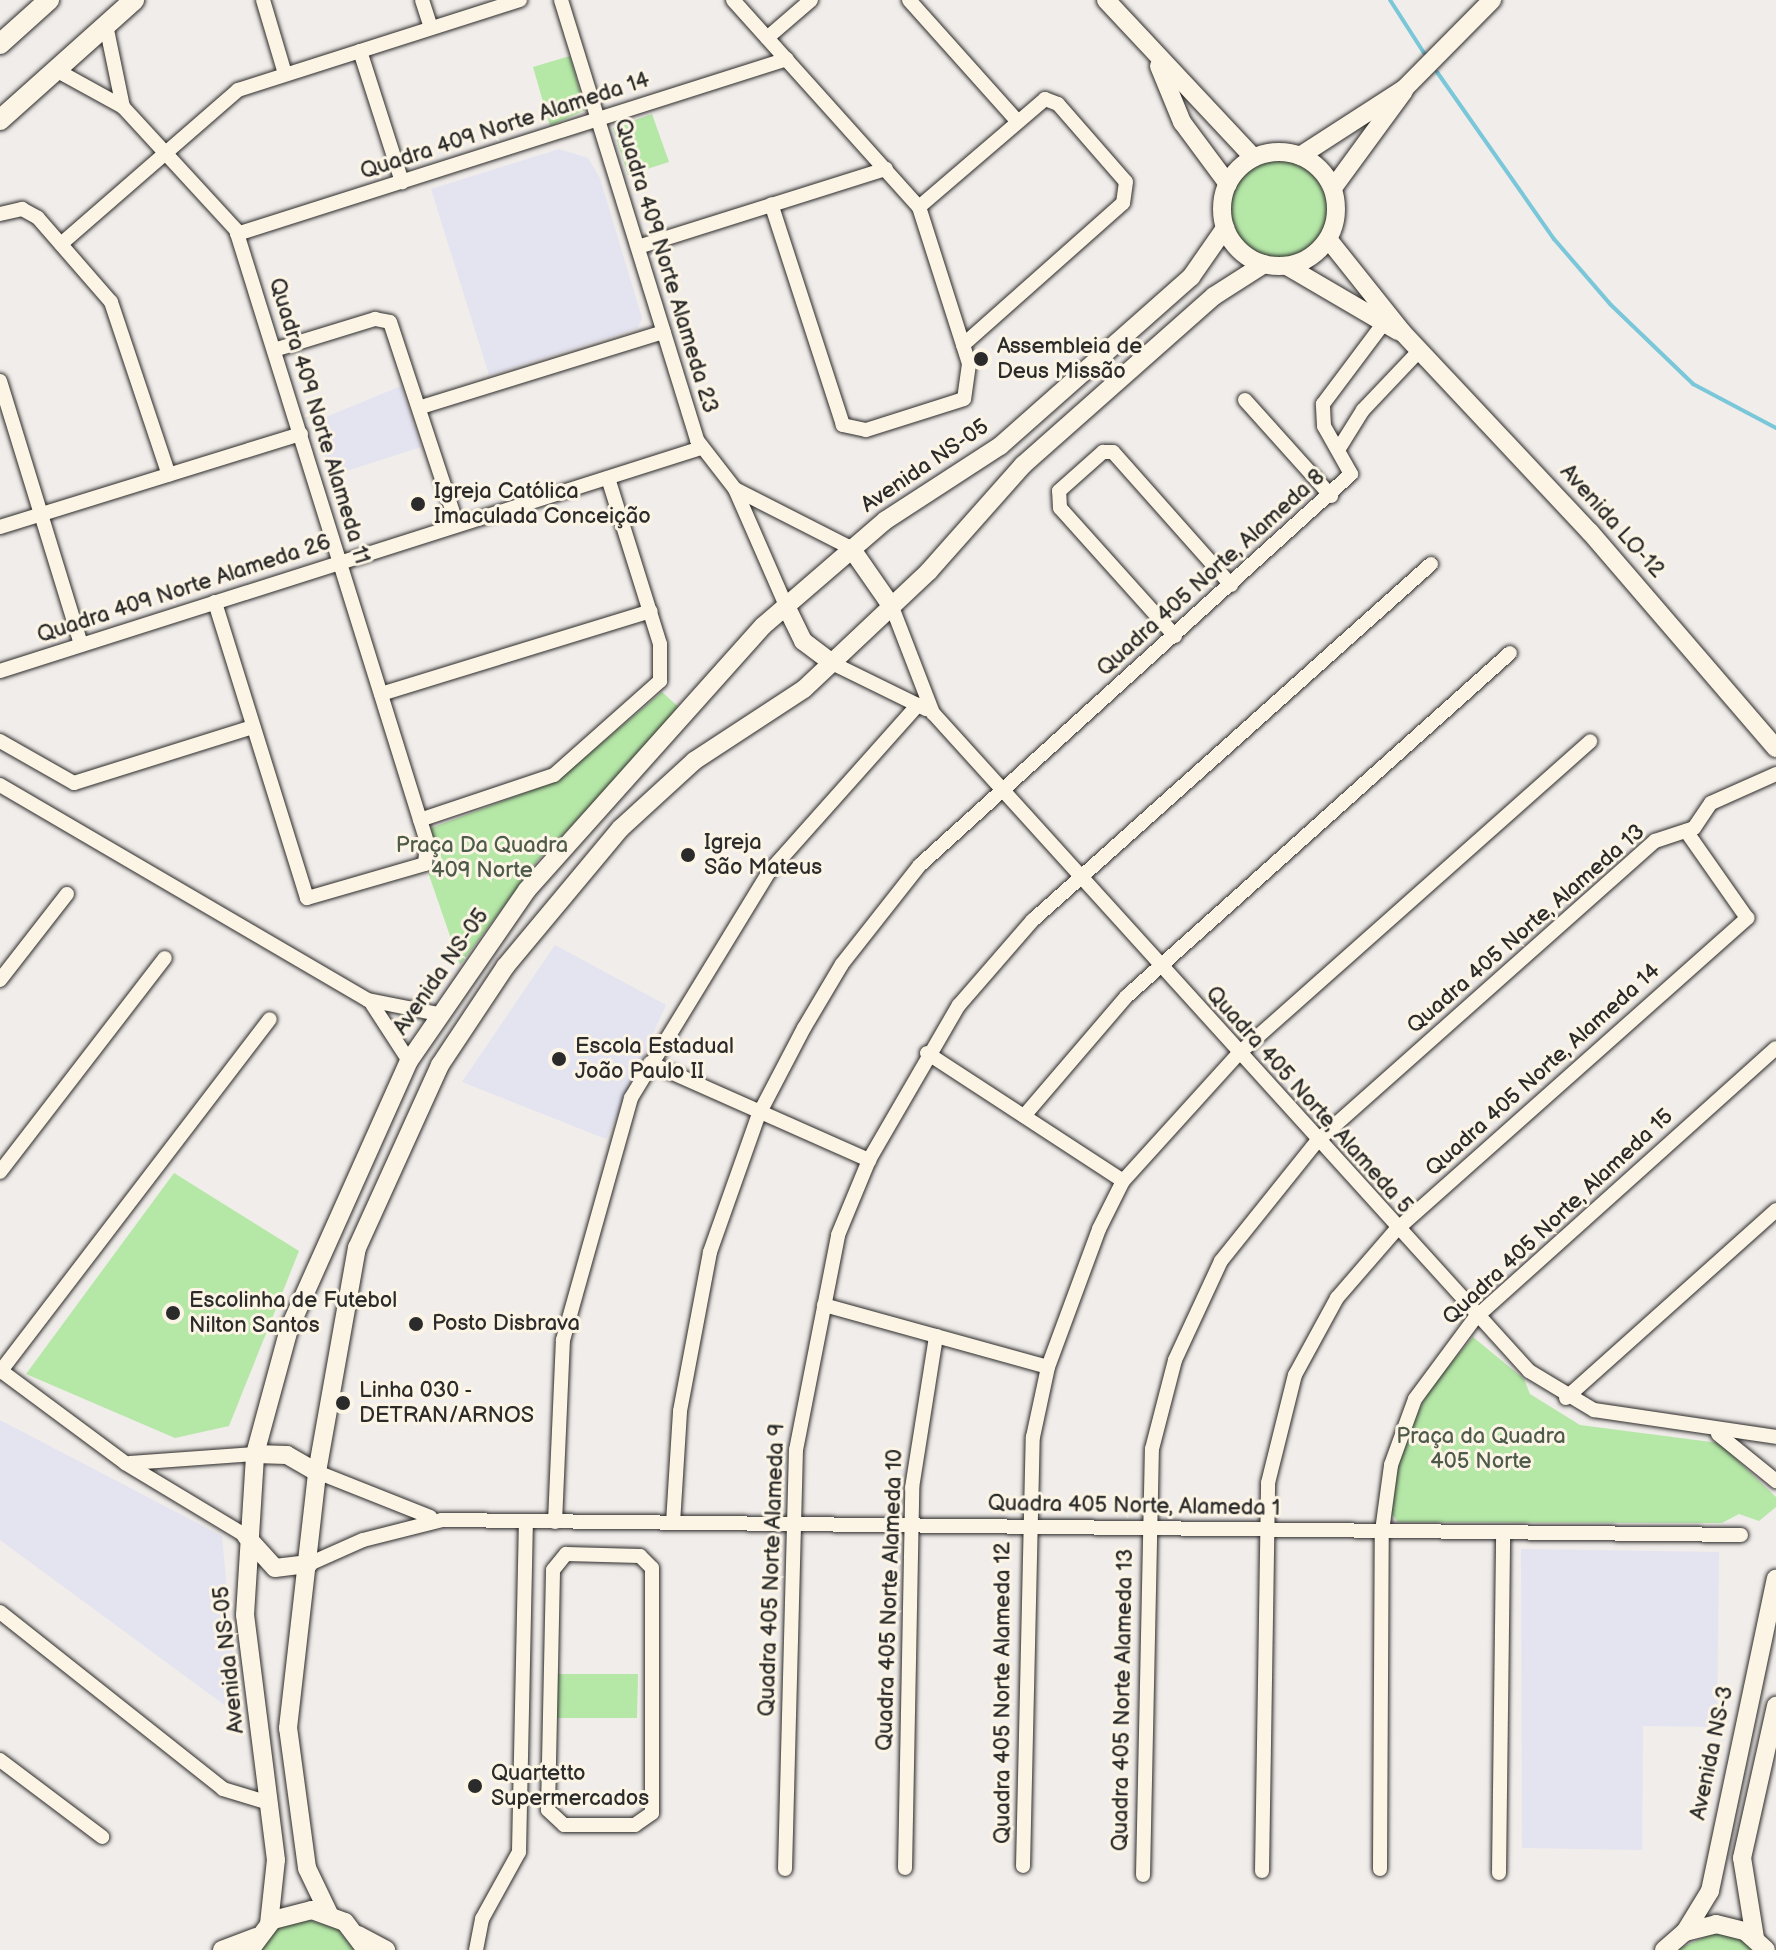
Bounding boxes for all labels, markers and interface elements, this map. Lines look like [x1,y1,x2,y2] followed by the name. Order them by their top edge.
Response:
[357,67,653,185] street label: Quadra 409 Norte Alameda 14
[609,116,723,416] street label: Quadra 409 Norte Alameda 23
[263,275,375,567] street label: Quadra 409 Norte Alameda 11
[997,333,1142,384] place label: Assembleia de Deus Missão
[972,350,990,368] marker: Assembleia de Deus Missão
[856,414,994,518] street label: Avenida NS-05
[1554,459,1670,583] street label: Avenida LO-12
[1092,464,1330,682] street label: Quadra 405 Norte, Alameda 8
[434,478,651,530] place label: Igreja Católica Imaculada Conceição
[409,495,427,513] marker: Igreja Católica Imaculada Conceição
[34,529,334,649] street label: Quadra 409 Norte Alameda 26
[1402,819,1650,1039] street label: Quadra 405 Norte, Alameda 13
[704,829,822,880] place label: Igreja São Mateus
[396,832,568,884] park label: Praça Da Quadra 409 Norte
[679,846,697,864] marker: Igreja São Mateus
[388,904,494,1040] street label: Avenida NS-05
[1420,958,1666,1182] street label: Quadra 405 Norte, Alameda 14
[1200,981,1418,1219] street label: Quadra 405 Norte, Alameda 5
[575,1033,734,1084] place label: Escola Estadual João Paulo II
[550,1050,568,1068] marker: Escola Estadual João Paulo II
[1437,1103,1679,1331] street label: Quadra 405 Norte, Alameda 15
[189,1287,397,1338] place label: Escolinha de Futebol Nilton Santos
[164,1304,182,1322] marker: Escolinha de Futebol Nilton Santos
[432,1311,580,1337] place label: Posto Disbrava
[407,1315,425,1333] marker: Posto Disbrava
[359,1377,534,1428] place label: Linha 030 - DETRAN/ARNOS
[334,1394,352,1412] marker: Linha 030 - DETRAN/ARNOS
[754,1423,790,1717] street label: Quadra 405 Norte Alameda 9
[1396,1423,1566,1474] park label: Praça da Quadra 405 Norte
[872,1449,908,1751] street label: Quadra 405 Norte Alameda 10
[988,1490,1280,1522] street label: Quadra 405 Norte, Alameda 1
[990,1542,1016,1844] street label: Quadra 405 Norte Alameda 12
[1107,1549,1139,1851] street label: Quadra 405 Norte Alameda 13
[208,1585,250,1735] street label: Avenida NS-05
[1685,1684,1739,1822] street label: Avenida NS-3
[491,1760,649,1812] place label: Quartetto Supermercados
[466,1777,484,1795] marker: Quartetto Supermercados

